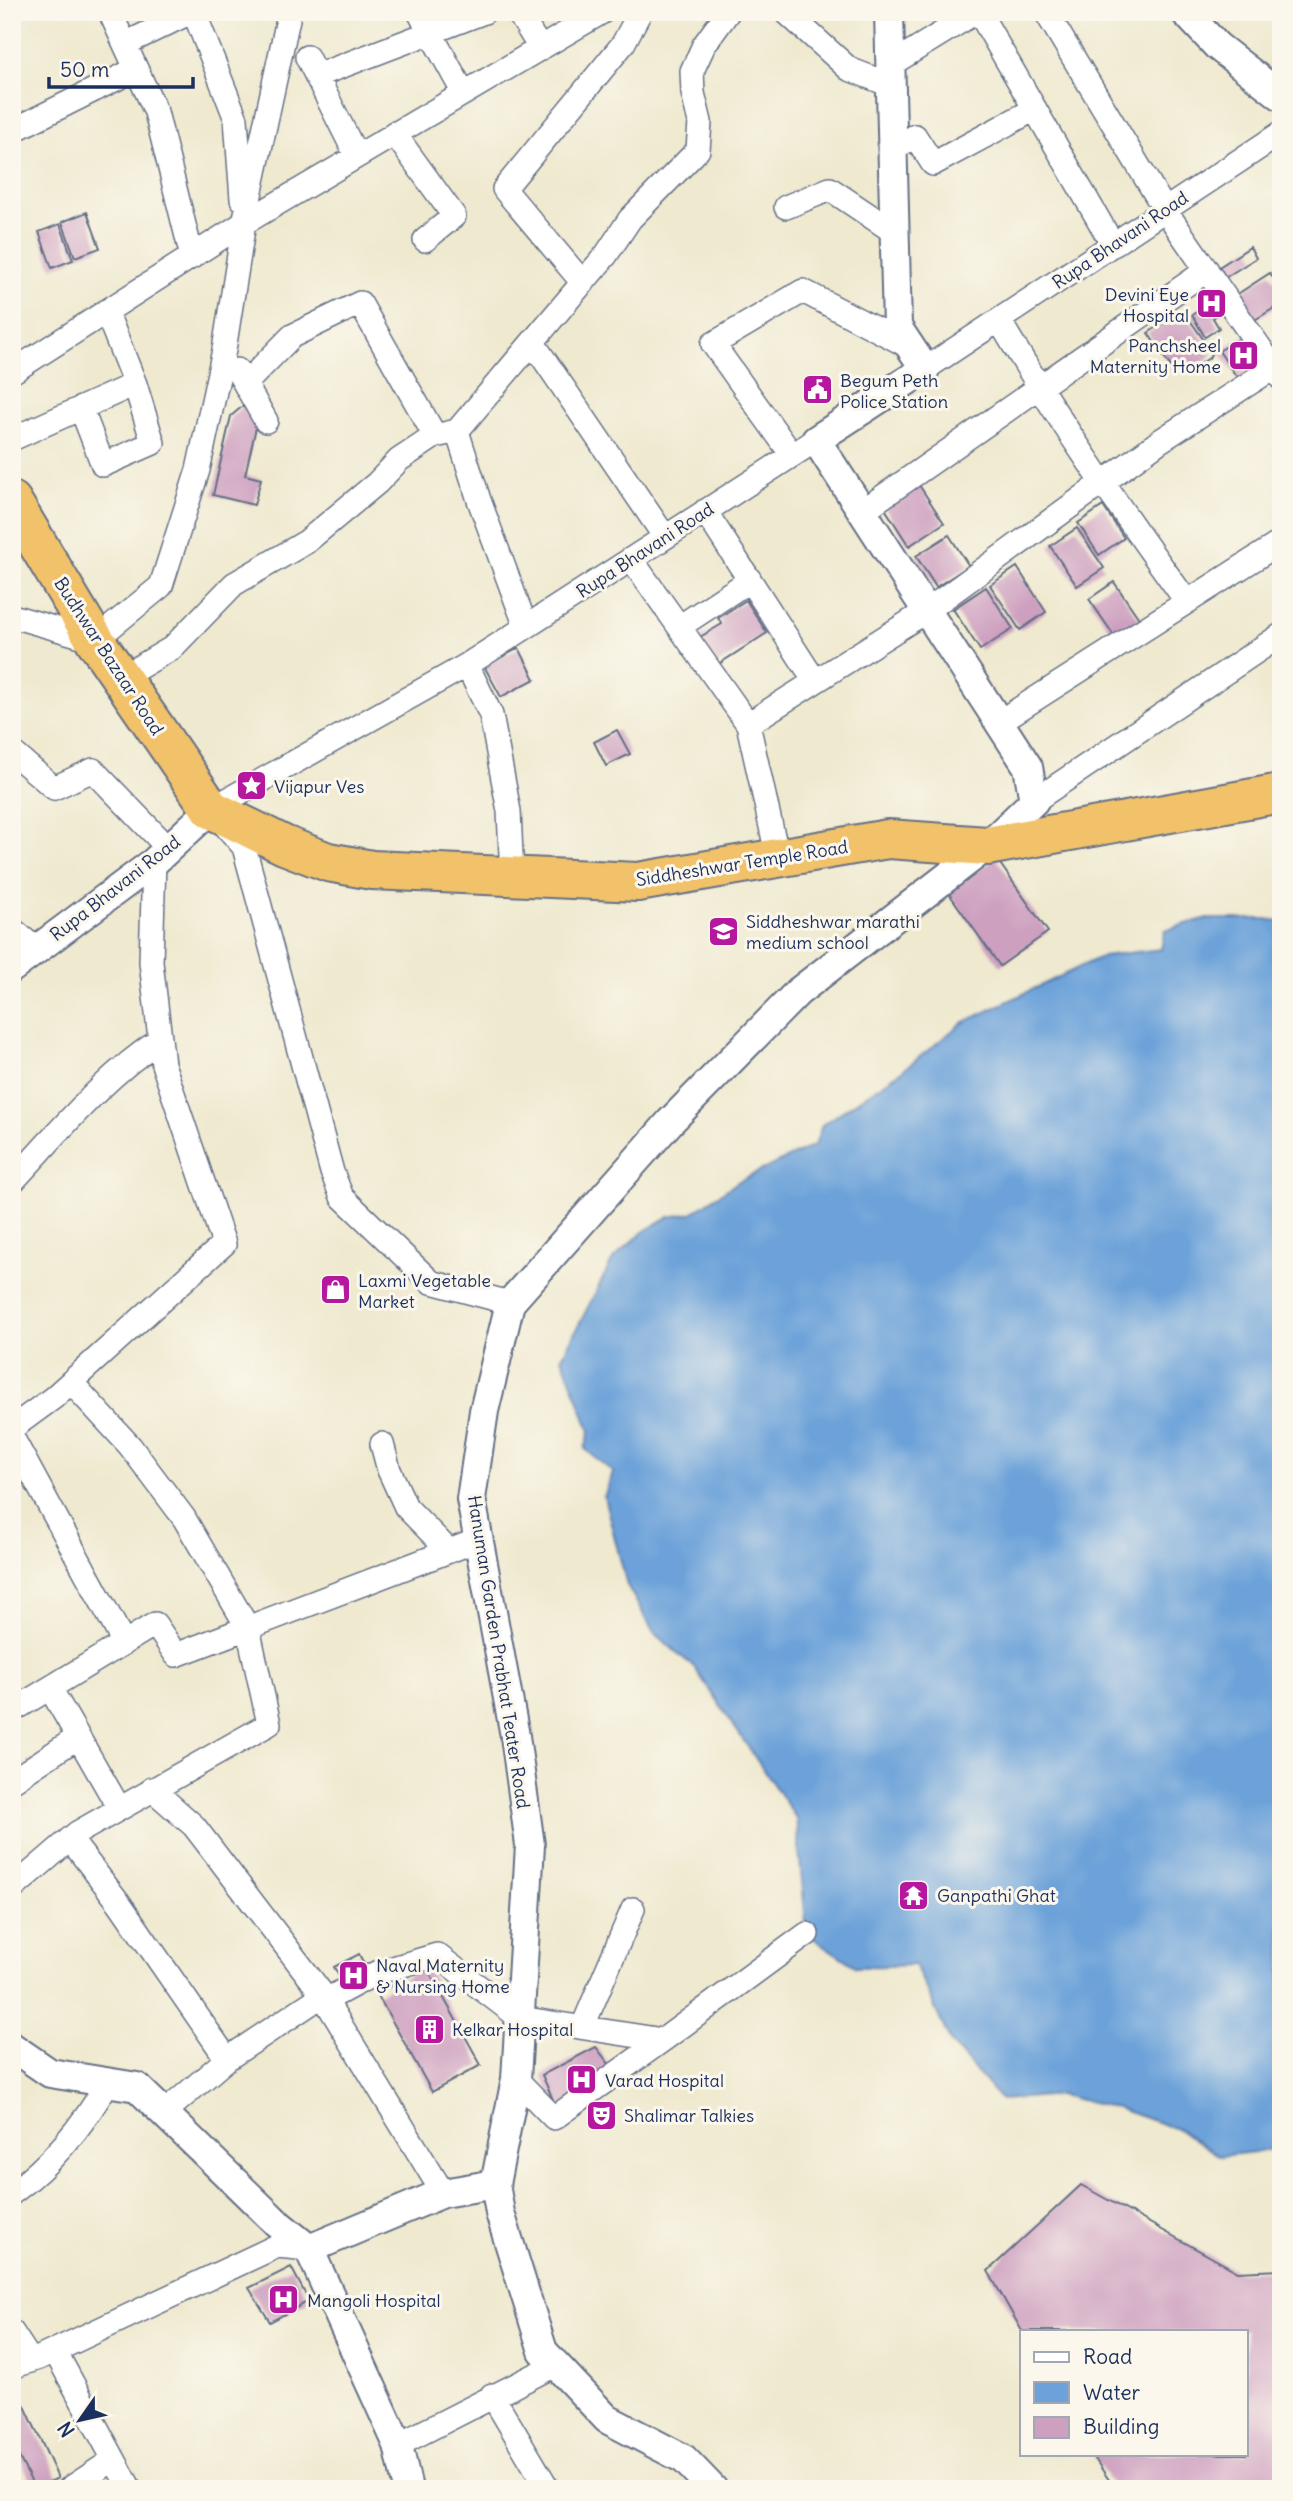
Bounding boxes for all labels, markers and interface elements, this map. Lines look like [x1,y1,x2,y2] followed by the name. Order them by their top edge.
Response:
[49,46,192,90] scale bar
[60,56,109,83] text: 50 m
[1048,186,1193,294] street label: Rupa Bhavani Road
[1105,283,1189,327] place label: Devini Eye Hospital
[1195,287,1229,321] hospital icon: Devini Eye Hospital
[1090,334,1221,378] place label: Panchsheel Maternity Home
[1227,338,1261,372] hospital icon: Panchsheel Maternity Home
[840,369,948,413] place label: Begum Peth Police Station
[800,373,834,407] public building icon: Begum Peth Police Station
[572,497,718,603] street label: Rupa Bhavani Road
[49,573,169,740] street label: Budhwar Bazaar Road
[234,769,268,803] place icon: Vijapur Ves
[274,775,364,798] place label: Vijapur Ves
[45,830,185,946] street label: Rupa Bhavani Road
[635,835,850,891] street label: Siddheshwar Temple Road
[746,910,920,954] place label: Siddheshwar marathi medium school
[706,914,740,948] school or university icon: Siddheshwar marathi medium school
[358,1269,491,1313] place label: Laxmi Vegetable Market
[318,1273,352,1307] shop icon: Laxmi Vegetable Market
[463,1494,535,1811] street label: Hanuman Garden Prabhat Teater Road
[897,1878,931,1912] temple icon: Ganpathi Ghat
[937,1884,1056,1907] place label: Ganpathi Ghat
[376,1954,510,1998] place label: Naval Maternity & Nursing Home
[336,1958,370,1992] hospital icon: Naval Maternity & Nursing Home
[412,2012,446,2046] building icon: Kelkar Hospital
[452,2018,573,2041] place label: Kelkar Hospital
[565,2063,599,2097] hospital icon: Varad Hospital
[605,2069,724,2092] place label: Varad Hospital
[584,2098,618,2132] theatre icon: Shalimar Talkies
[624,2104,754,2127] place label: Shalimar Talkies
[267,2283,301,2317] hospital icon: Mangoli Hospital
[307,2289,441,2312] place label: Mangoli Hospital
[1020,2330,1248,2456] legend
[1083,2343,1132,2370] text: Road
[1083,2379,1141,2406] text: Water
[46,2386,116,2456] north arrow
[1083,2413,1159,2440] text: Building
[52,2417,80,2442] text: N

